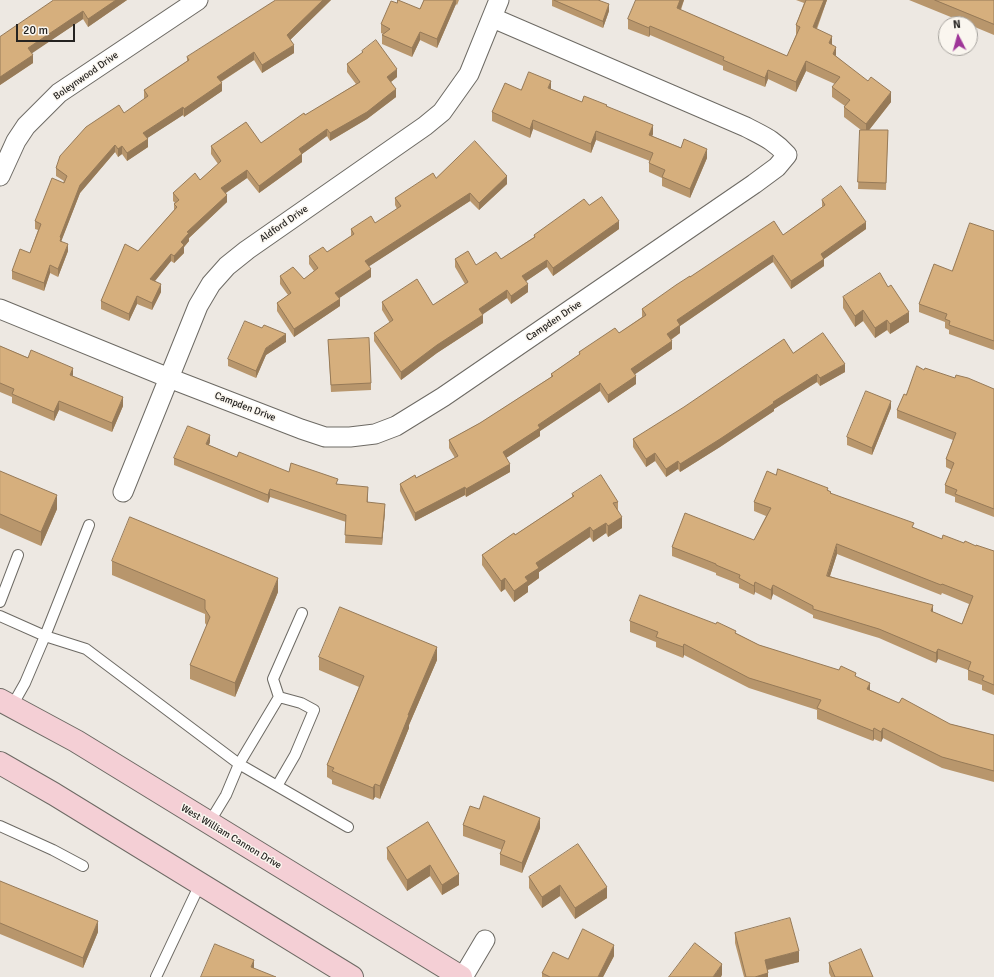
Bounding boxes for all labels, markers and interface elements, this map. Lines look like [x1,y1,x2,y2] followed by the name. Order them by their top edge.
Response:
[18,16,77,42] scale bar
[938,16,978,56] north arrow
[952,18,961,31] text: N
[23,23,48,38] text: 20 m
[51,49,121,103] street label: Boleynwood Drive
[258,203,310,245] street label: Aldford Drive
[524,298,584,344] street label: Campden Drive
[213,390,277,424] street label: Campden Drive
[179,802,283,872] street label: West William Cannon Drive

